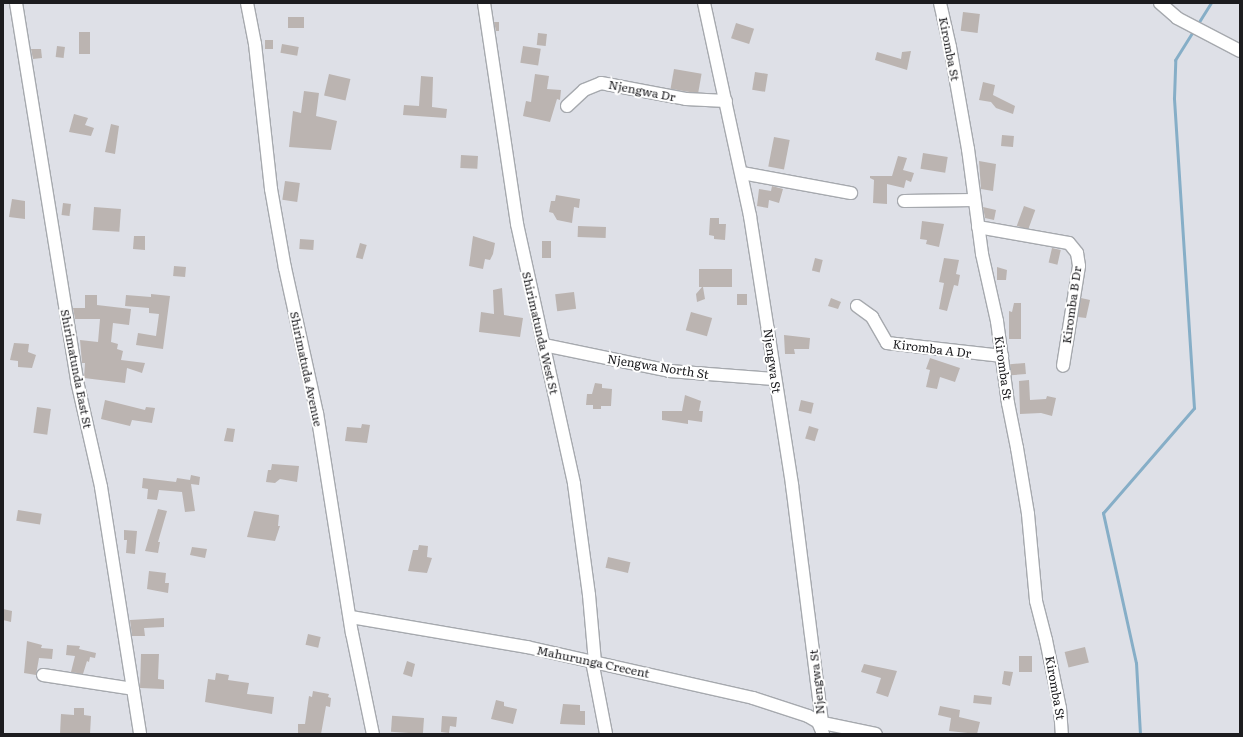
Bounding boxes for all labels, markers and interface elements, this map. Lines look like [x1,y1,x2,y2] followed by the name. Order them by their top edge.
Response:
[936,16,962,82] street label: Kiromba St
[607,77,677,105] street label: Njengwa Dr
[1059,265,1085,345] street label: Kiromba B Dr
[519,270,561,396] street label: Shirimatunda West St
[57,308,95,430] street label: Shirimatunda East St
[287,310,325,428] street label: Shirimatuda Avenue
[760,328,784,394] street label: Njengwa St
[991,335,1015,401] street label: Kiromba St
[892,337,972,361] street label: Kiromba A Dr
[606,352,710,382] street label: Njengwa North St
[535,643,651,681] street label: Mahurunga Crecent
[806,649,828,715] street label: Njengwa St
[1042,655,1068,721] street label: Kiromba St

